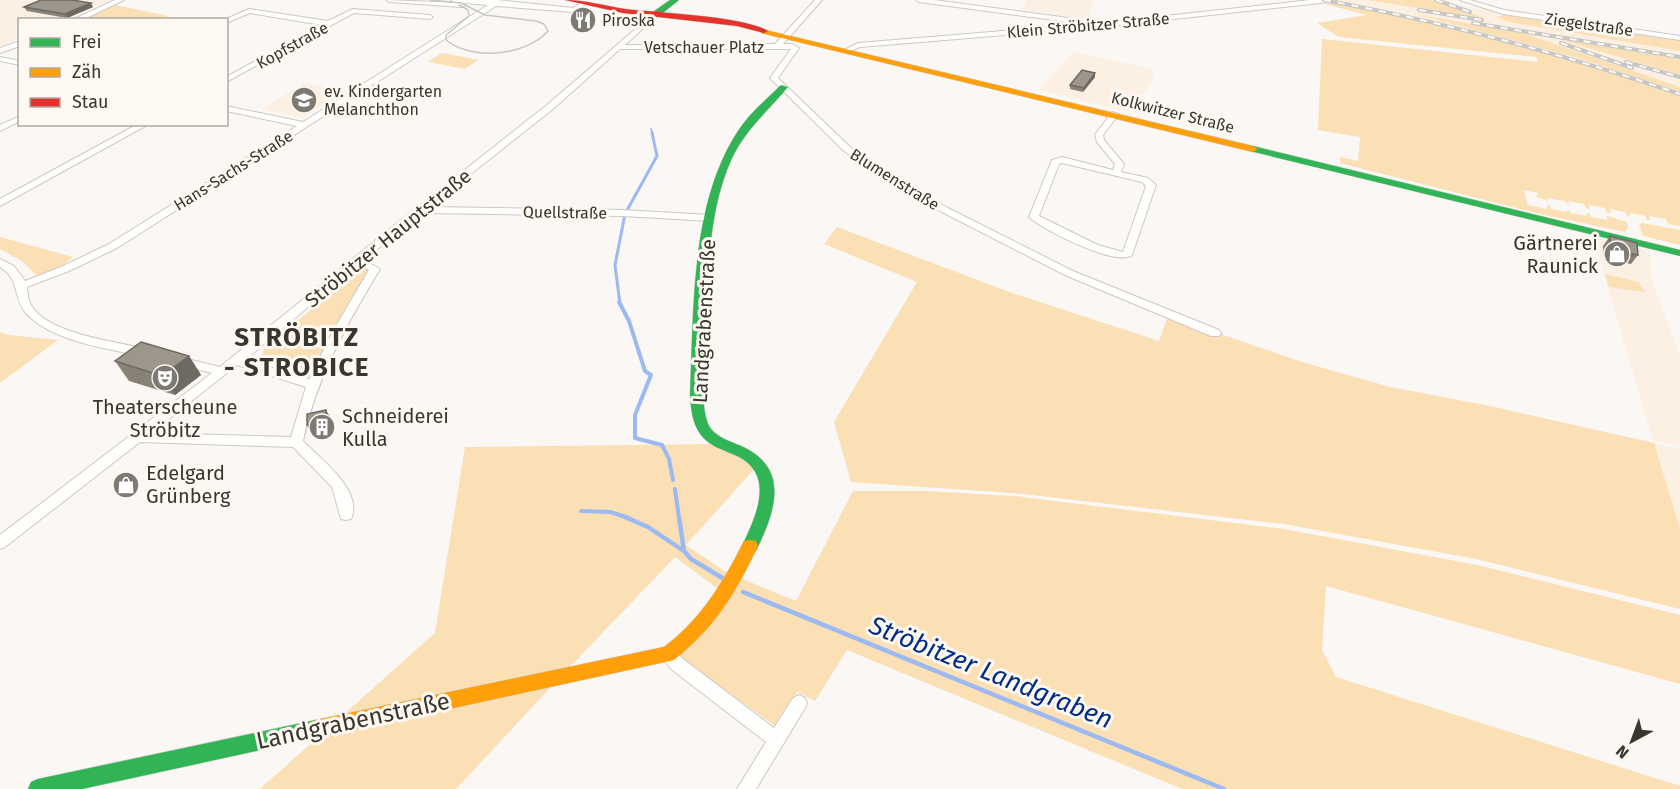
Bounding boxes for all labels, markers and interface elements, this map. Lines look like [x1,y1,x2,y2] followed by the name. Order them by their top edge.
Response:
[568,5,598,35] restaurant icon: Piroska
[1006,9,1170,42] street label: Klein Ströbitzer Straße
[1544,9,1634,40] street label: Ziegelstraße
[602,11,655,30] place label: Piroska
[18,18,228,126] legend
[253,18,331,73] street label: Kopfstraße
[72,31,102,53] text: Frei
[644,38,764,57] street label: Vetschauer Platz
[72,61,101,83] text: Zäh
[324,82,442,119] place label: ev. Kindergarten Melanchthon
[289,85,319,115] school or university icon: ev. Kindergarten Melanchthon
[1109,88,1236,137] street label: Kolkwitzer Straße
[72,91,108,113] text: Stau
[170,126,296,215] street label: Hans-Sachs-Straße
[847,145,943,214] street label: Blumenstraße
[300,164,476,312] street label: Ströbitzer Hauptstraße
[523,202,607,223] street label: Quellstraße
[1513,231,1599,278] place label: Gärtnerei Raunick
[688,238,720,404] street label: Landgrabenstraße
[1602,239,1632,269] shop icon: Gärtnerei Raunick
[224,321,370,383] district label: STRÖBITZ - STROBICE
[150,363,180,393] theatre icon: Theaterscheune Ströbitz
[93,395,237,442] place label: Theaterscheune Ströbitz
[342,404,449,451] place label: Schneiderei Kulla
[307,412,337,442] building icon: Schneiderei Kulla
[146,461,231,508] place label: Edelgard Grünberg
[111,470,141,500] shop icon: Edelgard Grünberg
[864,609,1117,736] water label: Ströbitzer Landgraben
[254,687,452,755] street label: Landgrabenstraße
[1602,711,1662,771] north arrow
[1612,741,1633,763] text: N

